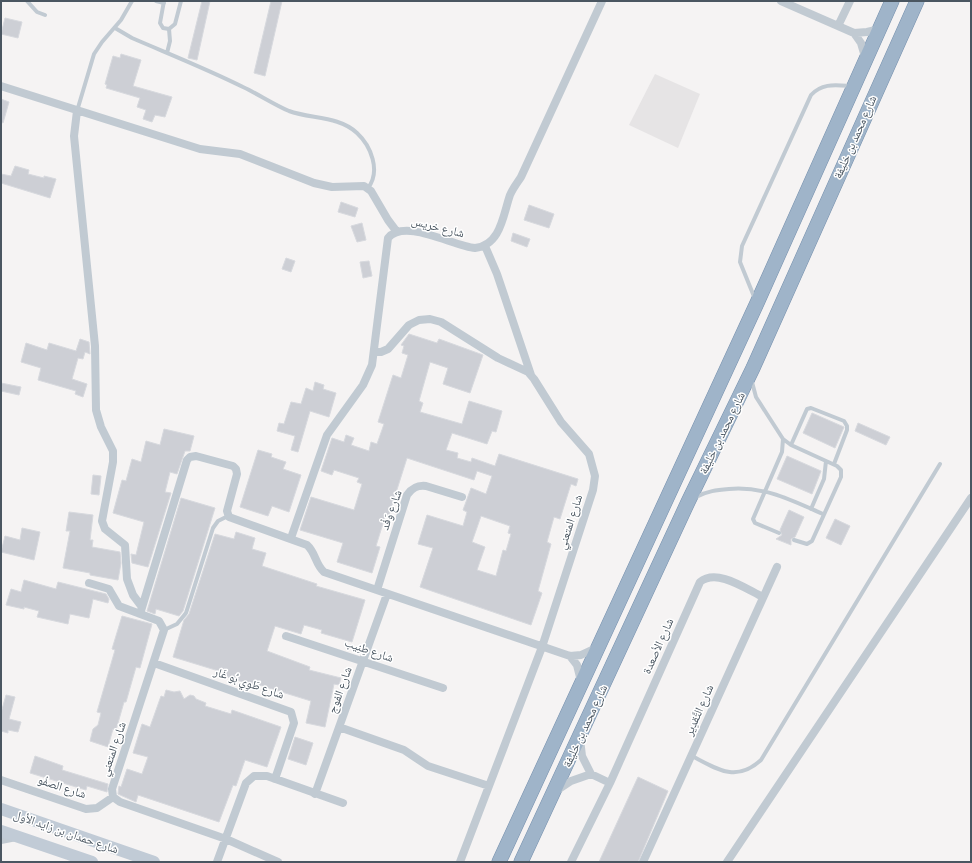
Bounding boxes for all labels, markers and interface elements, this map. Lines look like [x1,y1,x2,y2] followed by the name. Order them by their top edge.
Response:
[829,92,881,181] street label: شارع محمد بن خليفة
[410,212,466,241] street label: شارع خريس
[694,389,749,477] street label: شارع محمد بن خليفة
[375,487,406,532] street label: شارع وَفْد
[553,492,588,552] street label: شارع المتعني
[638,615,677,676] street label: شارع الأصعدة
[342,633,396,666] street label: شارع طِنِيب
[210,662,287,705] street label: شارع طَوِي بُو غَار
[323,664,356,716] street label: شارع الفوج
[679,681,717,739] street label: شارع التَّقدِير
[558,682,611,770] street label: شارع محمد بن خليفة
[95,719,132,779] street label: شارع المتعني
[36,771,89,802] street label: شارع الصفُو
[11,806,121,858] street label: شارع حمدان بن زايد الأول

